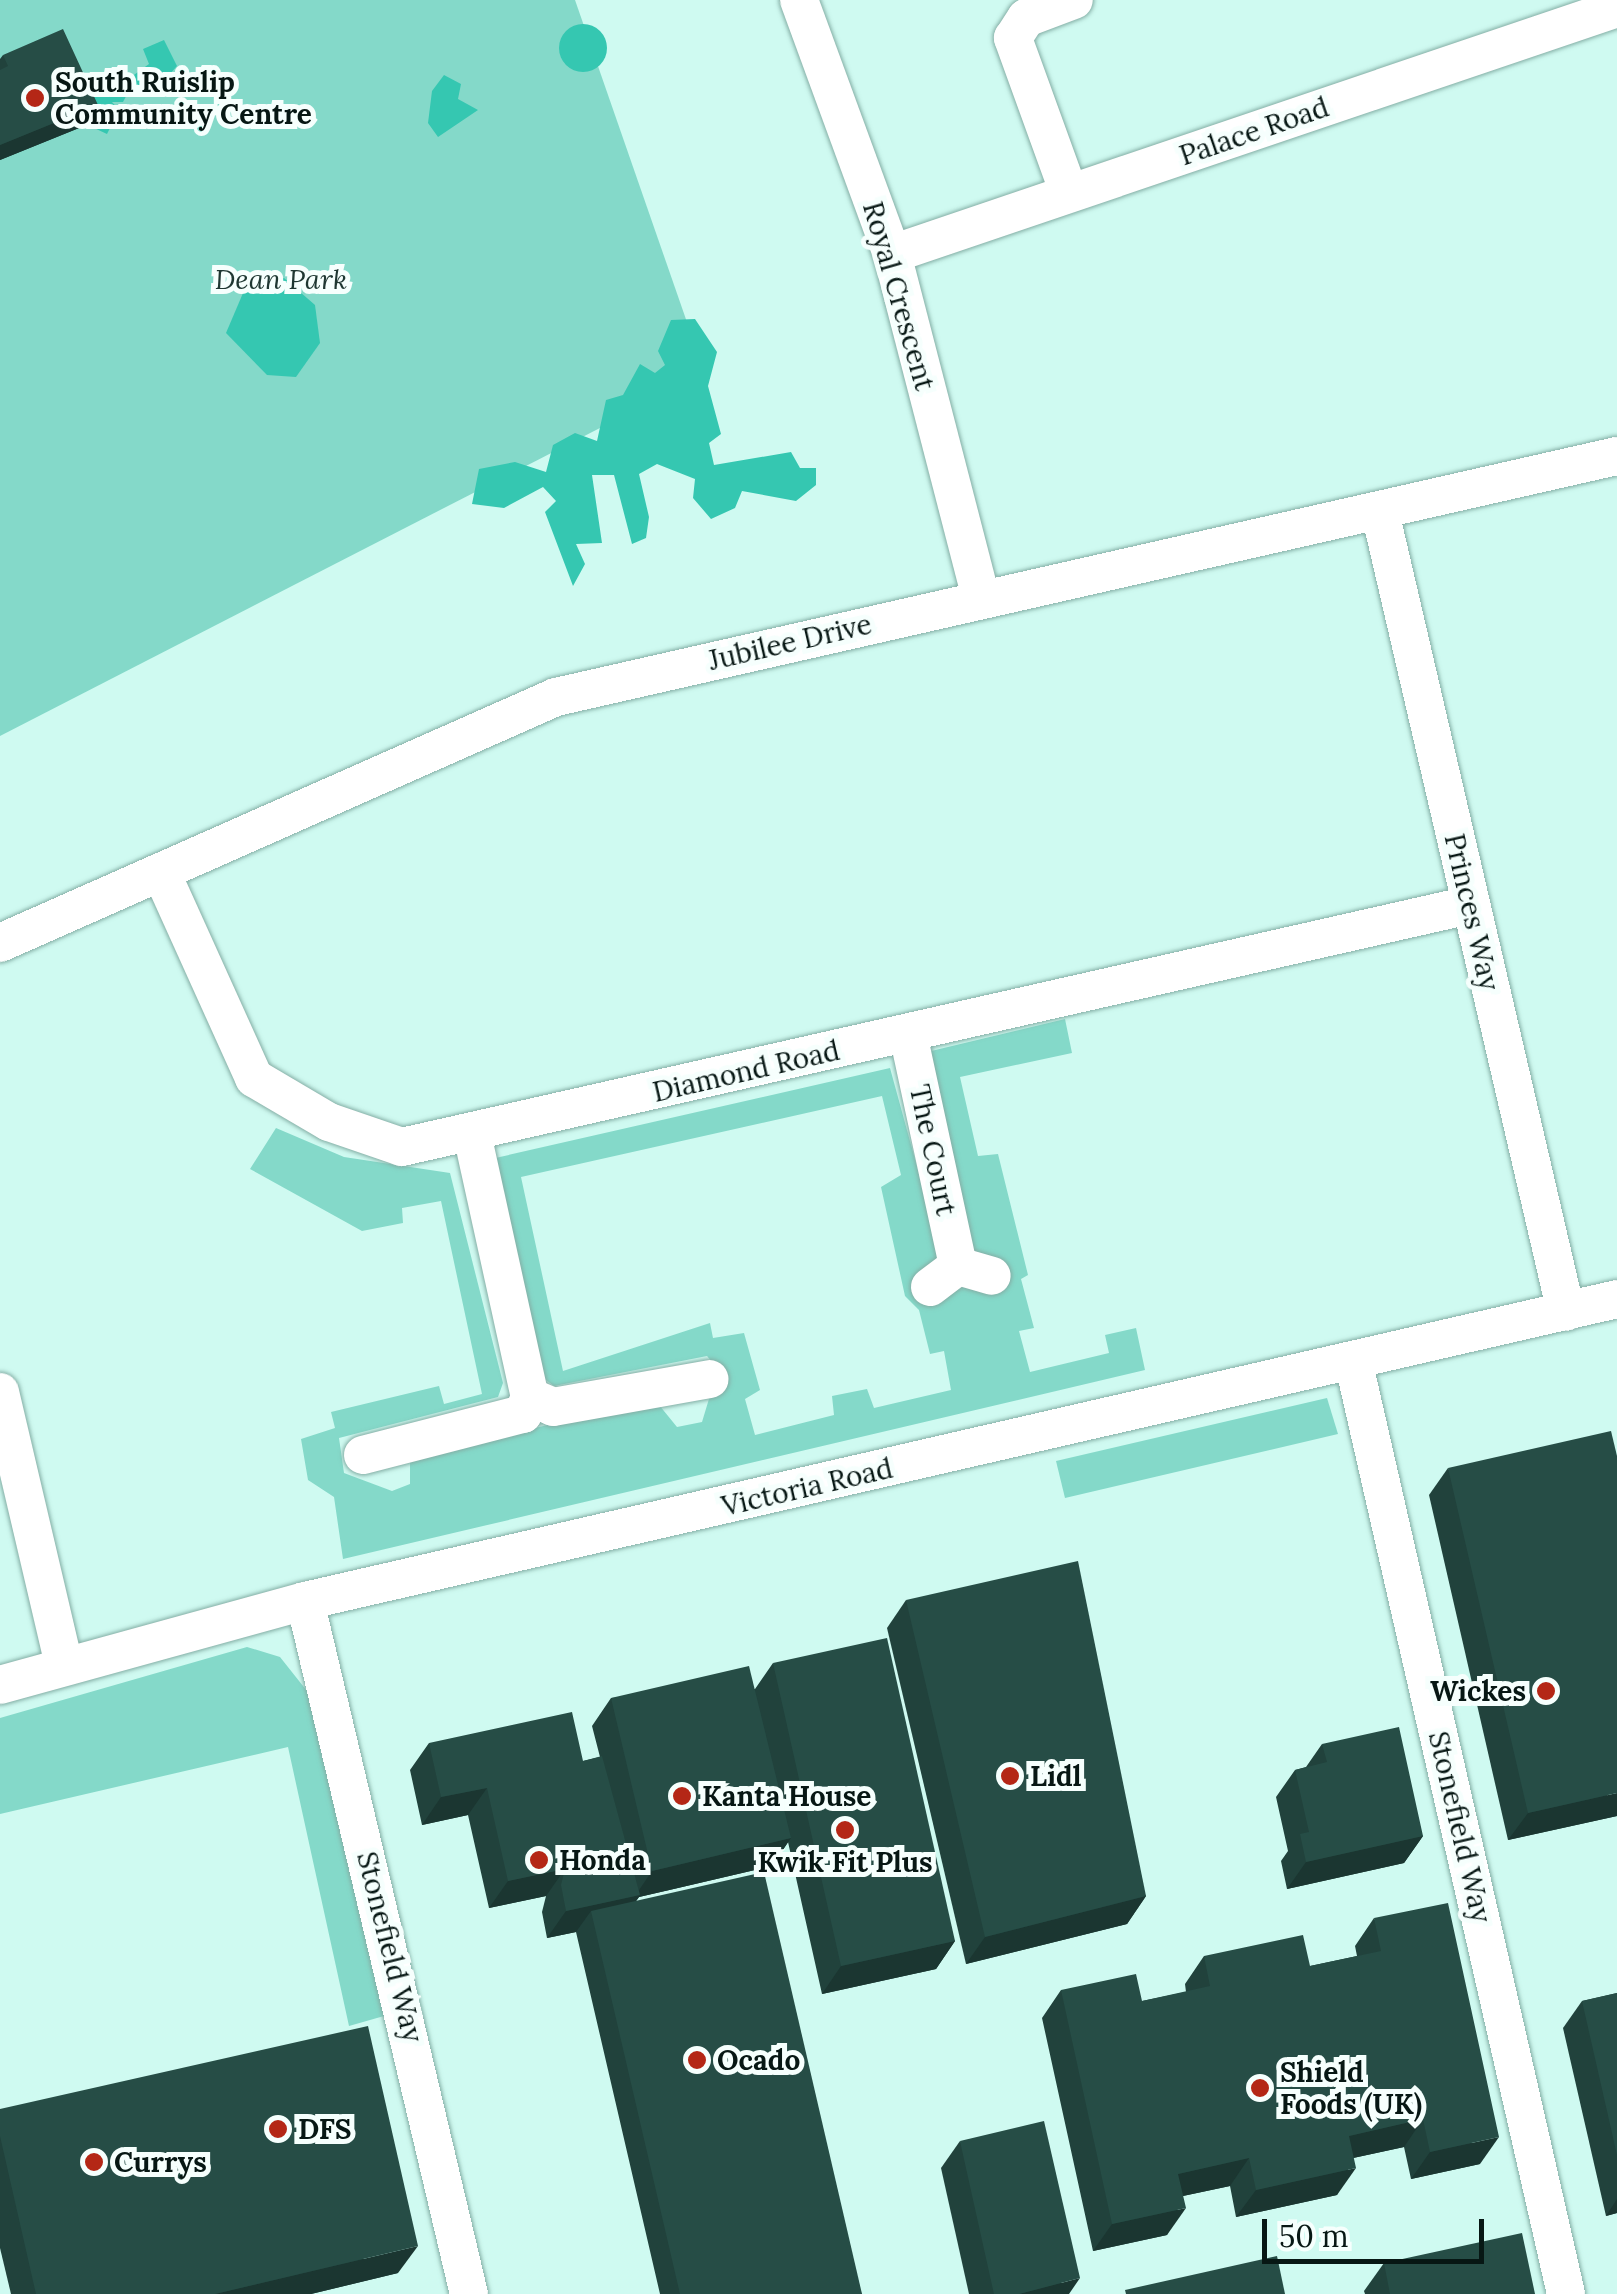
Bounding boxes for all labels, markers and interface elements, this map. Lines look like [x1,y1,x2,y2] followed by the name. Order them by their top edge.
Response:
[55,65,312,131] place label: South Ruislip Community Centre
[24,87,46,109] marker: South Ruislip Community Centre
[1175,90,1333,172] street label: Palace Road
[856,198,942,394] street label: Royal Crescent
[215,262,347,296] park label: Dean Park
[705,607,875,677] street label: Jubilee Drive
[1438,830,1506,994] street label: Princes Way
[649,1033,843,1109] street label: Diamond Road
[903,1081,963,1219] street label: The Court
[718,1451,896,1523] street label: Victoria Road
[1430,1674,1526,1708] place label: Wickes
[1535,1680,1557,1702] marker: Wickes
[1422,1728,1498,1926] street label: Stonefield Way
[1030,1759,1081,1793] place label: Lidl
[999,1765,1021,1787] marker: Lidl
[702,1779,871,1813] place label: Kanta House
[671,1785,693,1807] marker: Kanta House
[834,1819,856,1841] marker: Kwik Fit Plus
[559,1843,646,1877] place label: Honda
[757,1845,933,1879] place label: Kwik Fit Plus
[350,1848,430,2046] street label: Stonefield Way
[528,1849,550,1871] marker: Honda
[717,2043,800,2077] place label: Ocado
[686,2049,708,2071] marker: Ocado
[1280,2055,1422,2121] place label: Shield Foods (UK)
[1249,2077,1271,2099] marker: Shield Foods (UK)
[298,2112,352,2146] place label: DFS
[267,2118,289,2140] marker: DFS
[114,2145,207,2179] place label: Currys
[83,2151,105,2173] marker: Currys
[1267,2199,1490,2261] scale bar
[1279,2217,1349,2255] text: 50 m

